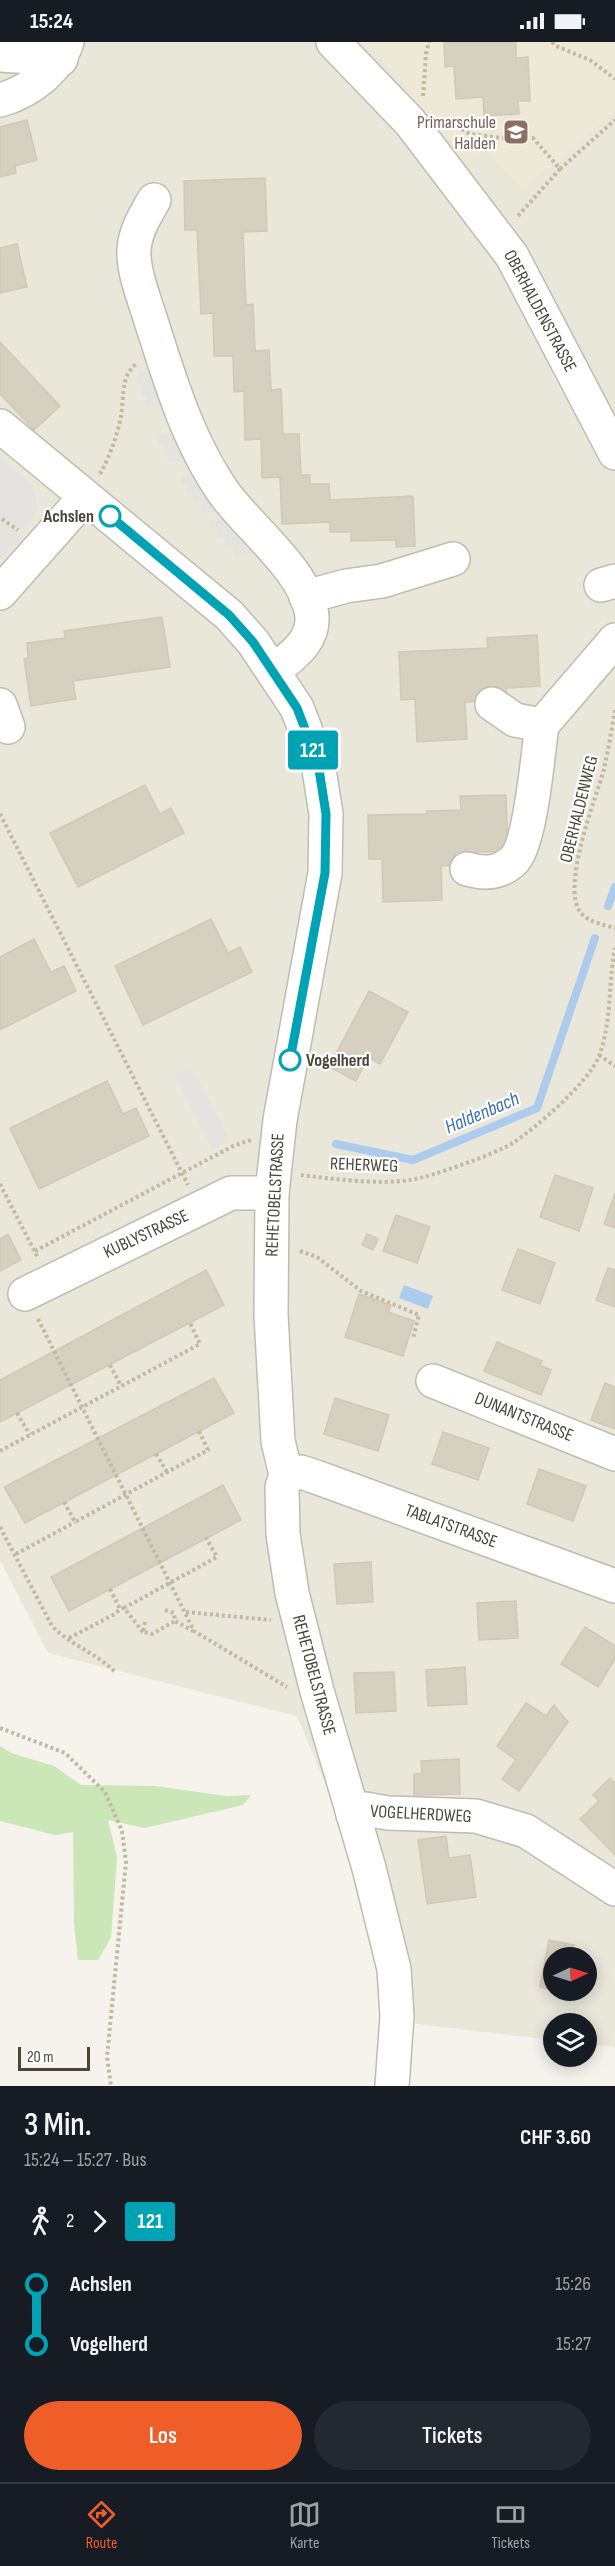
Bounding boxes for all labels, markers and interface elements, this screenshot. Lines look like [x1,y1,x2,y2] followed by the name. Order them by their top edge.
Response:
[30,8,73,35] text: 15:24
[417,112,496,154] place label: Primarschule Halden
[501,117,531,147] school or university icon: Primarschule Halden
[499,247,581,375] street label: OBERHALDENSTRASSE
[99,505,121,527] marker: Achslen
[42,506,94,527] place label: Achslen
[278,730,348,770] line badge: 121
[300,738,326,763] text: 121
[556,753,602,865] street label: OBERHALDENWEG
[279,1049,301,1071] marker: Vogelherd
[306,1050,370,1071] place label: Vogelherd
[441,1087,523,1139] water label: Haldenbach
[261,1133,289,1257] street label: REHETOBELSTRASSE
[329,1153,399,1177] street label: REHERWEG
[100,1205,192,1263] street label: KUBLYSTRASSE
[472,1388,576,1446] street label: DUNANTSTRASSE
[402,1500,500,1552] street label: TABLATSTRASSE
[288,1613,340,1737] street label: REHETOBELSTRASSE
[370,1801,472,1827] street label: VOGELHERDWEG
[543,1947,597,2001] north arrow
[543,1947,597,2067] map controls
[543,2013,597,2067] button: layers
[18,2044,90,2072] scale bar
[27,2048,54,2067] text: 20 m
[24,2105,92,2145] text: 3 Min.
[520,2124,591,2151] text: CHF 3.60
[24,2148,147,2172] text: 15:24 – 15:27 · Bus
[24,2205,57,2238] icon: walk
[83,2205,116,2238] icon: forward
[66,2209,74,2233] text: 2
[137,2209,163,2234] text: 121
[70,2271,132,2298] text: Achslen
[555,2272,591,2296] text: 15:26
[70,2331,148,2358] text: Vogelherd
[556,2332,591,2356] text: 15:27
[24,2401,302,2470] button: Los
[314,2401,591,2470] button: Tickets
[85,2498,118,2553] tab: Route
[288,2498,321,2553] tab: Karte
[491,2498,530,2553] tab: Tickets

